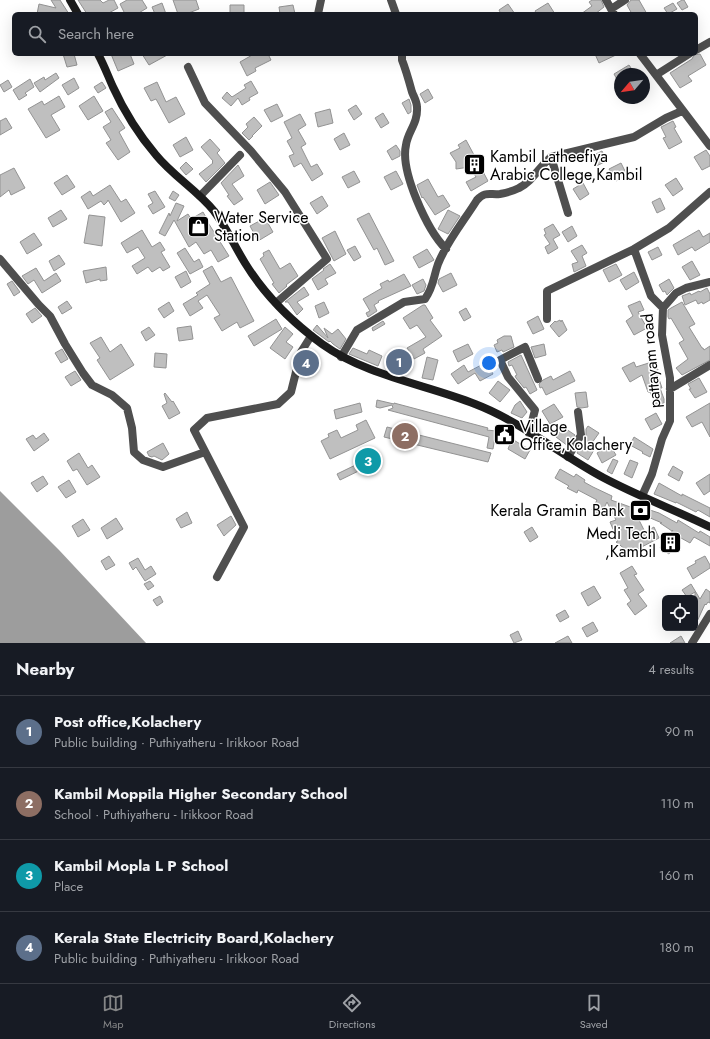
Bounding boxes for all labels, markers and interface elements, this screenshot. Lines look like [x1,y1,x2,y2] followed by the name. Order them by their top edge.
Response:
[12,12,698,56] search box
[26,23,48,45] icon: search
[58,23,134,45] text: Search here
[614,68,650,104] north arrow
[490,145,642,186] place label: Kambil Latheefiya Arabic College,Kambil
[461,152,487,178] building icon: Kambil Latheefiya Arabic College,Kambil
[214,206,308,247] place label: Water Service Station
[186,213,212,239] shop icon: Water Service Station
[635,313,667,409] street label: pattayam road
[386,347,412,377] pin: 1
[293,348,319,378] pin: 4
[479,353,499,373] your location
[520,415,633,456] place label: Village Office,Kolachery
[392,421,418,451] pin: 2
[491,422,517,448] public building icon: Village Office,Kolachery
[355,446,381,476] pin: 3
[627,497,653,523] bank icon: Kerala Gramin Bank
[490,499,625,522] place label: Kerala Gramin Bank
[587,522,656,563] place label: Medi Tech ,Kambil
[658,529,684,555] building icon: Medi Tech ,Kambil
[662,595,698,631] map controls
[662,595,698,631] button: locate
[16,657,74,681] text: Nearby
[648,660,694,679] text: 4 results
[54,711,201,733] text: Post office,Kolachery
[26,722,32,741] text: 1
[665,722,694,741] text: 90 m
[54,733,299,752] text: Public building · Puthiyatheru - Irikkoor Road
[54,783,347,805] text: Kambil Moppila Higher Secondary School
[25,794,33,813] text: 2
[660,794,694,813] text: 110 m
[54,805,253,824] text: School · Puthiyatheru - Irikkoor Road
[54,855,228,877] text: Kambil Mopla L P School
[25,866,33,885] text: 3
[659,866,694,885] text: 160 m
[54,877,83,896] text: Place
[54,927,334,949] text: Kerala State Electricity Board,Kolachery
[24,938,34,957] text: 4
[659,938,694,957] text: 180 m
[54,949,299,968] text: Public building · Puthiyatheru - Irikkoor Road
[102,992,124,1032] tab: Map
[329,992,375,1032] tab: Directions
[580,992,608,1032] tab: Saved

